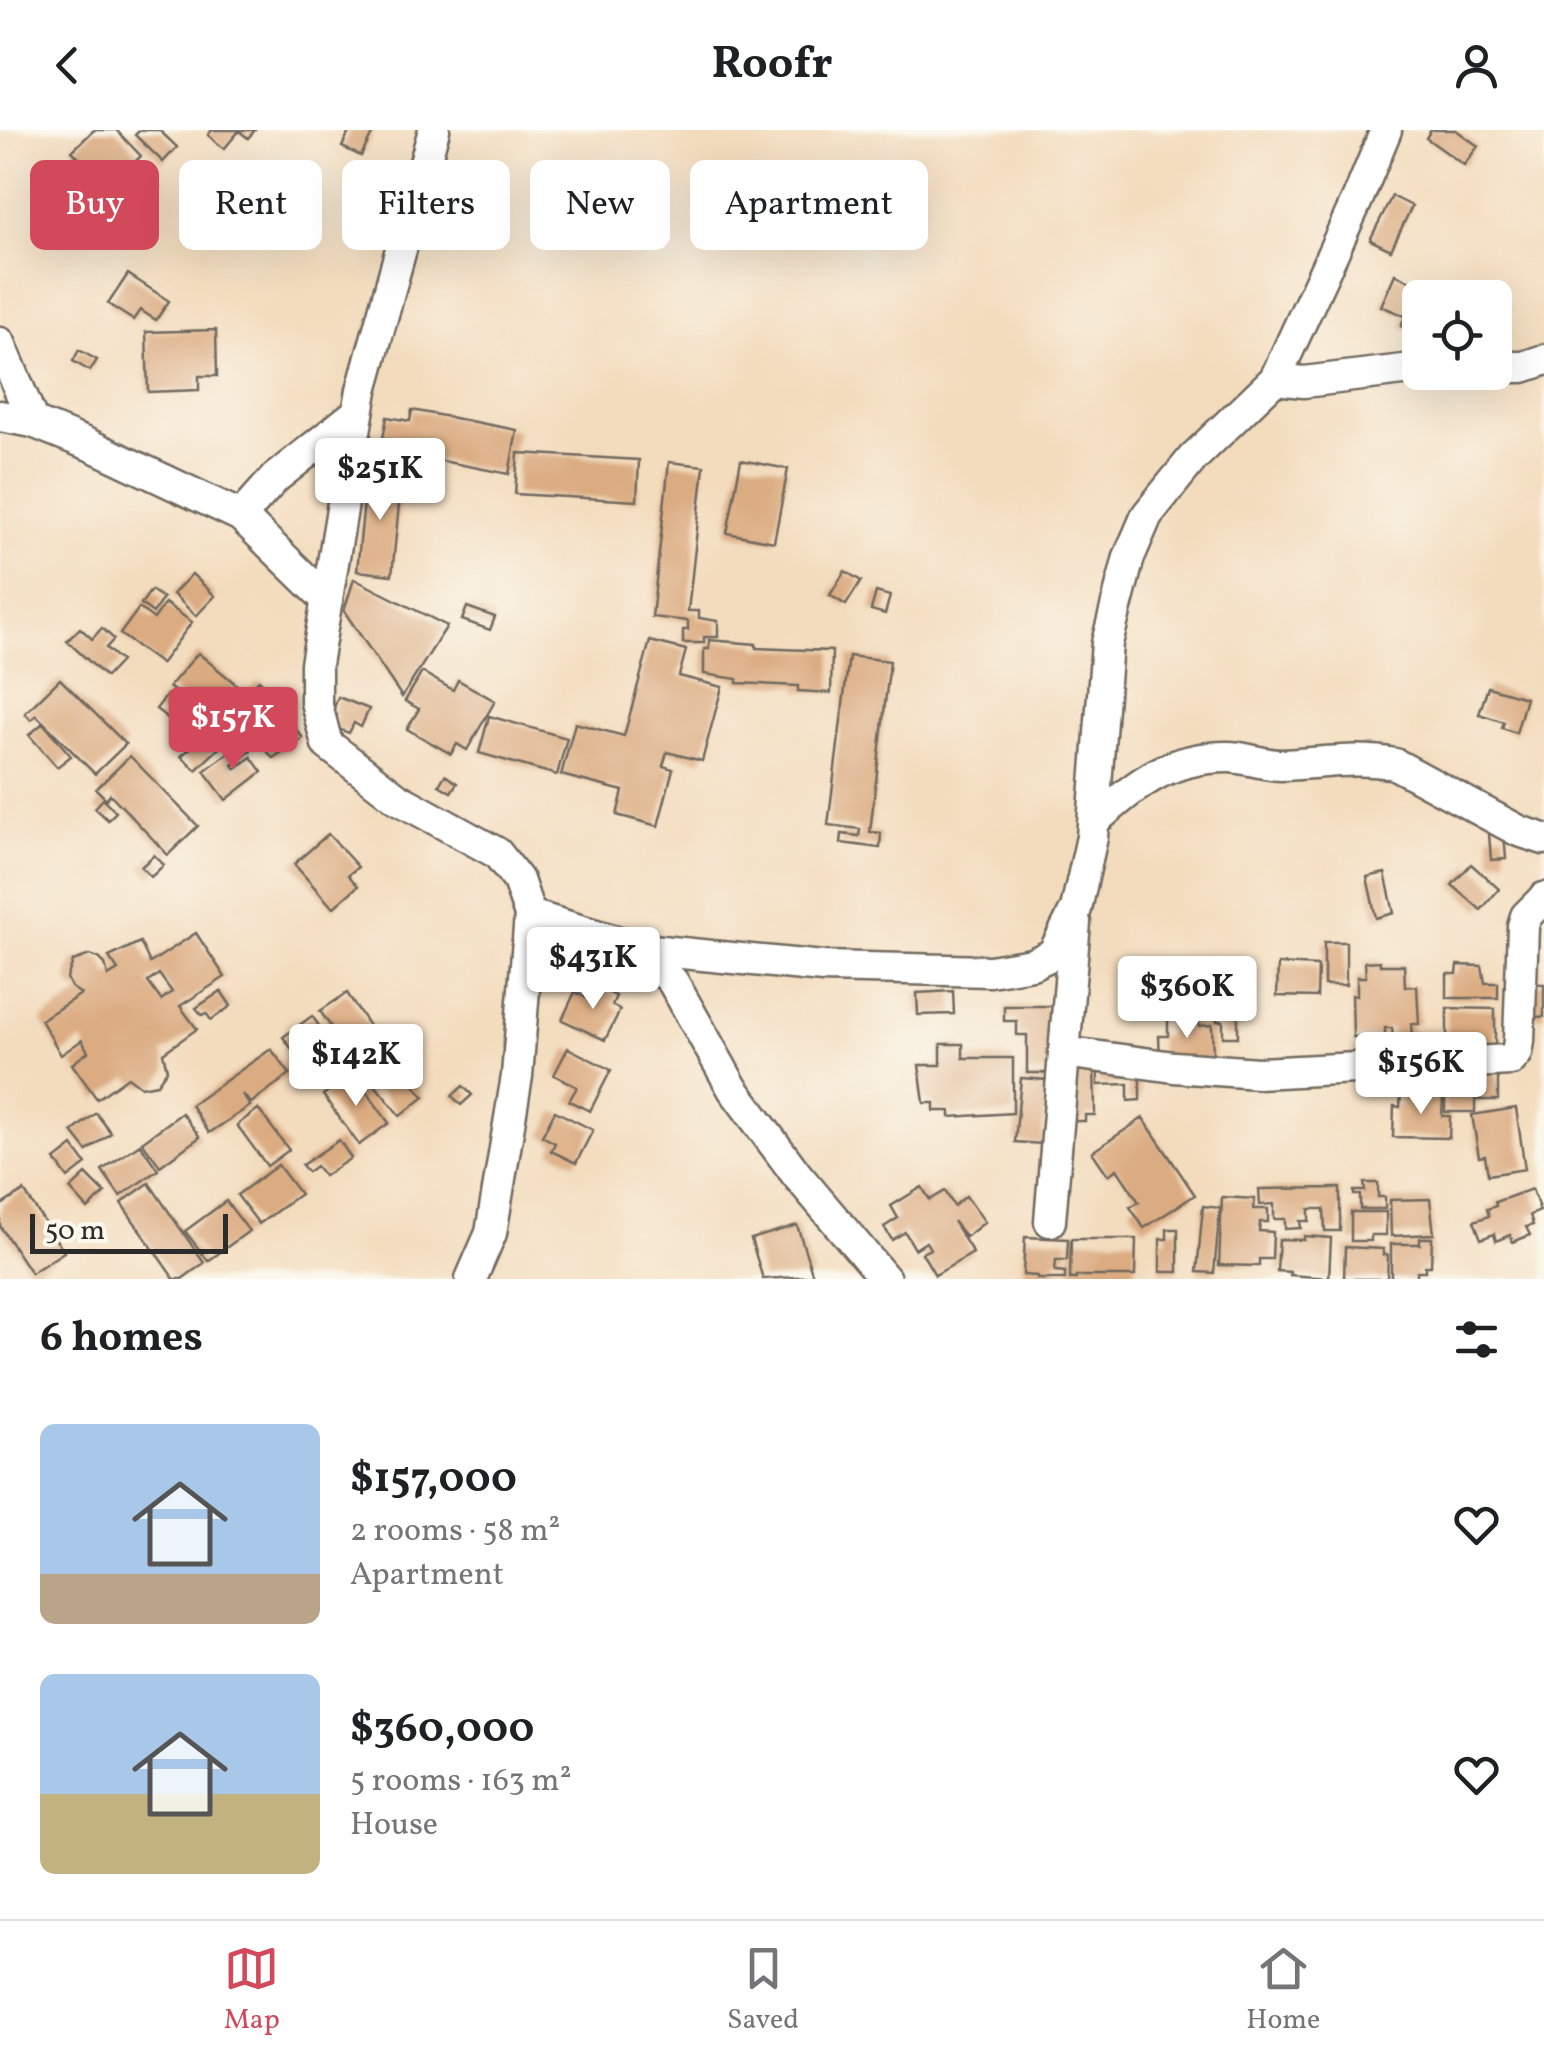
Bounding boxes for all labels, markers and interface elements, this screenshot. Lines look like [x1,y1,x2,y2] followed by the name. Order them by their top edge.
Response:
[711,34,833,97] text: Roofr
[40,38,95,93] icon: back
[1449,38,1504,93] icon: person
[30,160,159,250] chip: Buy
[179,160,322,250] chip: Rent
[342,160,510,250] chip: Filters
[530,160,670,250] chip: New
[690,160,928,250] chip: Apartment
[1402,280,1512,390] map controls
[1402,280,1512,390] button: locate
[310,438,450,523] pin: $251K
[337,448,423,492] text: $251K
[163,687,303,772] pin: $157K
[191,697,275,741] text: $157K
[523,927,663,1012] pin: $431K
[549,937,637,981] text: $431K
[1117,956,1257,1041] pin: $360K
[1140,966,1234,1010] text: $360K
[286,1024,426,1109] pin: $142K
[1351,1032,1491,1117] pin: $156K
[311,1034,401,1078] text: $142K
[1378,1042,1464,1086] text: $156K
[30,1209,228,1254] scale bar
[45,1212,105,1251] text: 50 m
[40,1310,203,1369] text: 6 homes
[1449,1312,1504,1367] icon: filters
[350,1451,517,1510] text: $157,000
[120,1464,240,1584] icon: home
[1449,1497,1504,1552] icon: heart
[350,1510,560,1554] text: 2 rooms · 58 m²
[350,1554,504,1598] text: Apartment
[350,1701,534,1760] text: $360,000
[120,1714,240,1834] icon: home
[1449,1747,1504,1802] icon: heart
[350,1760,572,1804] text: 5 rooms · 163 m²
[350,1804,438,1848] text: House
[224,1941,280,2040] tab: Map
[727,1941,799,2040] tab: Saved
[1246,1941,1320,2040] tab: Home

